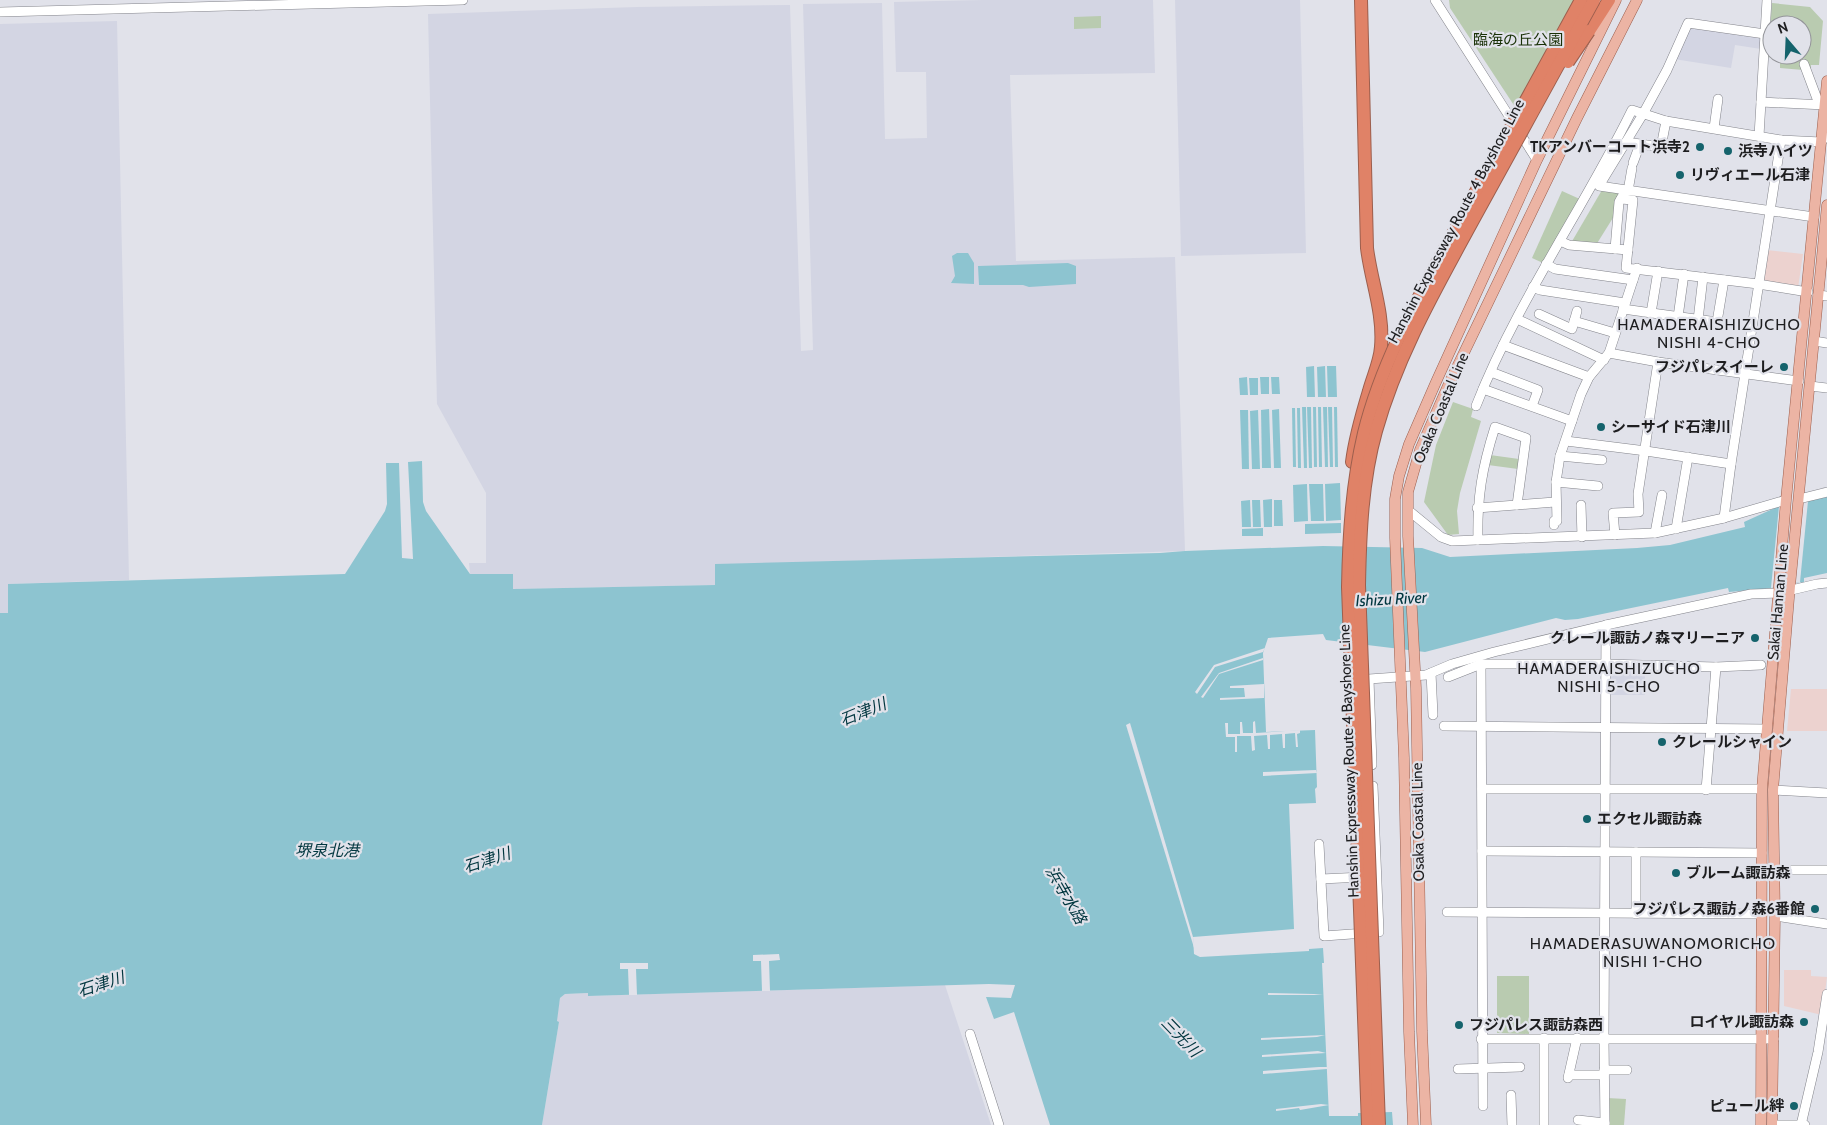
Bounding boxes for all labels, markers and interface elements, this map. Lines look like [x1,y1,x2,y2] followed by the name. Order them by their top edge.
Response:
[1762,15,1812,65] north arrow
[1775,18,1790,38] text: N
[1473,31,1563,49] park label: 臨海の丘公園
[1384,96,1528,346] street label: Hanshin Expressway Route 4 Bayshore Line
[1530,138,1690,156] place label: TKアンバーコート浜寺2
[1694,141,1706,153] marker: TKアンバーコート浜寺2
[1738,142,1813,160] place label: 浜寺ハイツ
[1722,145,1734,157] marker: 浜寺ハイツ
[1690,166,1810,184] place label: リヴィエール石津
[1674,169,1686,181] marker: リヴィエール石津
[1617,315,1801,352] district label: HAMADERAISHIZUCHO NISHI 4-CHO
[1410,350,1473,466] street label: Osaka Coastal Line
[1655,358,1774,376] place label: フジパレスイーレ
[1778,361,1790,373] marker: フジパレスイーレ
[1611,418,1731,436] place label: シーサイド石津川
[1595,421,1607,433] marker: シーサイド石津川
[1764,543,1792,661] street label: Sakai Hannan Line
[1355,588,1428,610] water label: Ishizu River
[1335,624,1363,898] street label: Hanshin Expressway Route 4 Bayshore Line
[1550,629,1745,647] place label: クレール諏訪ノ森マリーニア
[1749,632,1761,644] marker: クレール諏訪ノ森マリーニア
[1517,659,1701,696] district label: HAMADERAISHIZUCHO NISHI 5-CHO
[837,693,891,730] water label: 石津川
[1672,733,1792,751] place label: クレールシャイン
[1656,736,1668,748] marker: クレールシャイン
[1408,762,1428,882] street label: Osaka Coastal Line
[1597,810,1702,828] place label: エクセル諏訪森
[1581,813,1593,825] marker: エクセル諏訪森
[295,841,361,860] water label: 堺泉北港
[461,843,515,876] water label: 石津川
[1042,863,1091,929] water label: 浜寺水路
[1686,864,1791,882] place label: ブルーム諏訪森
[1670,867,1682,879] marker: ブルーム諏訪森
[1632,900,1805,918] place label: フジパレス諏訪ノ森6番館
[1809,903,1821,915] marker: フジパレス諏訪ノ森6番館
[1530,934,1776,971] district label: HAMADERASUWANOMORICHO NISHI 1-CHO
[75,967,129,1000] water label: 石津川
[1157,1013,1206,1062] water label: 三光川
[1689,1013,1794,1031] place label: ロイヤル諏訪森
[1469,1016,1603,1034] place label: フジパレス諏訪森西
[1798,1016,1810,1028] marker: ロイヤル諏訪森
[1453,1019,1465,1031] marker: フジパレス諏訪森西
[1709,1097,1785,1115] place label: ピュール絆
[1788,1100,1800,1112] marker: ピュール絆

